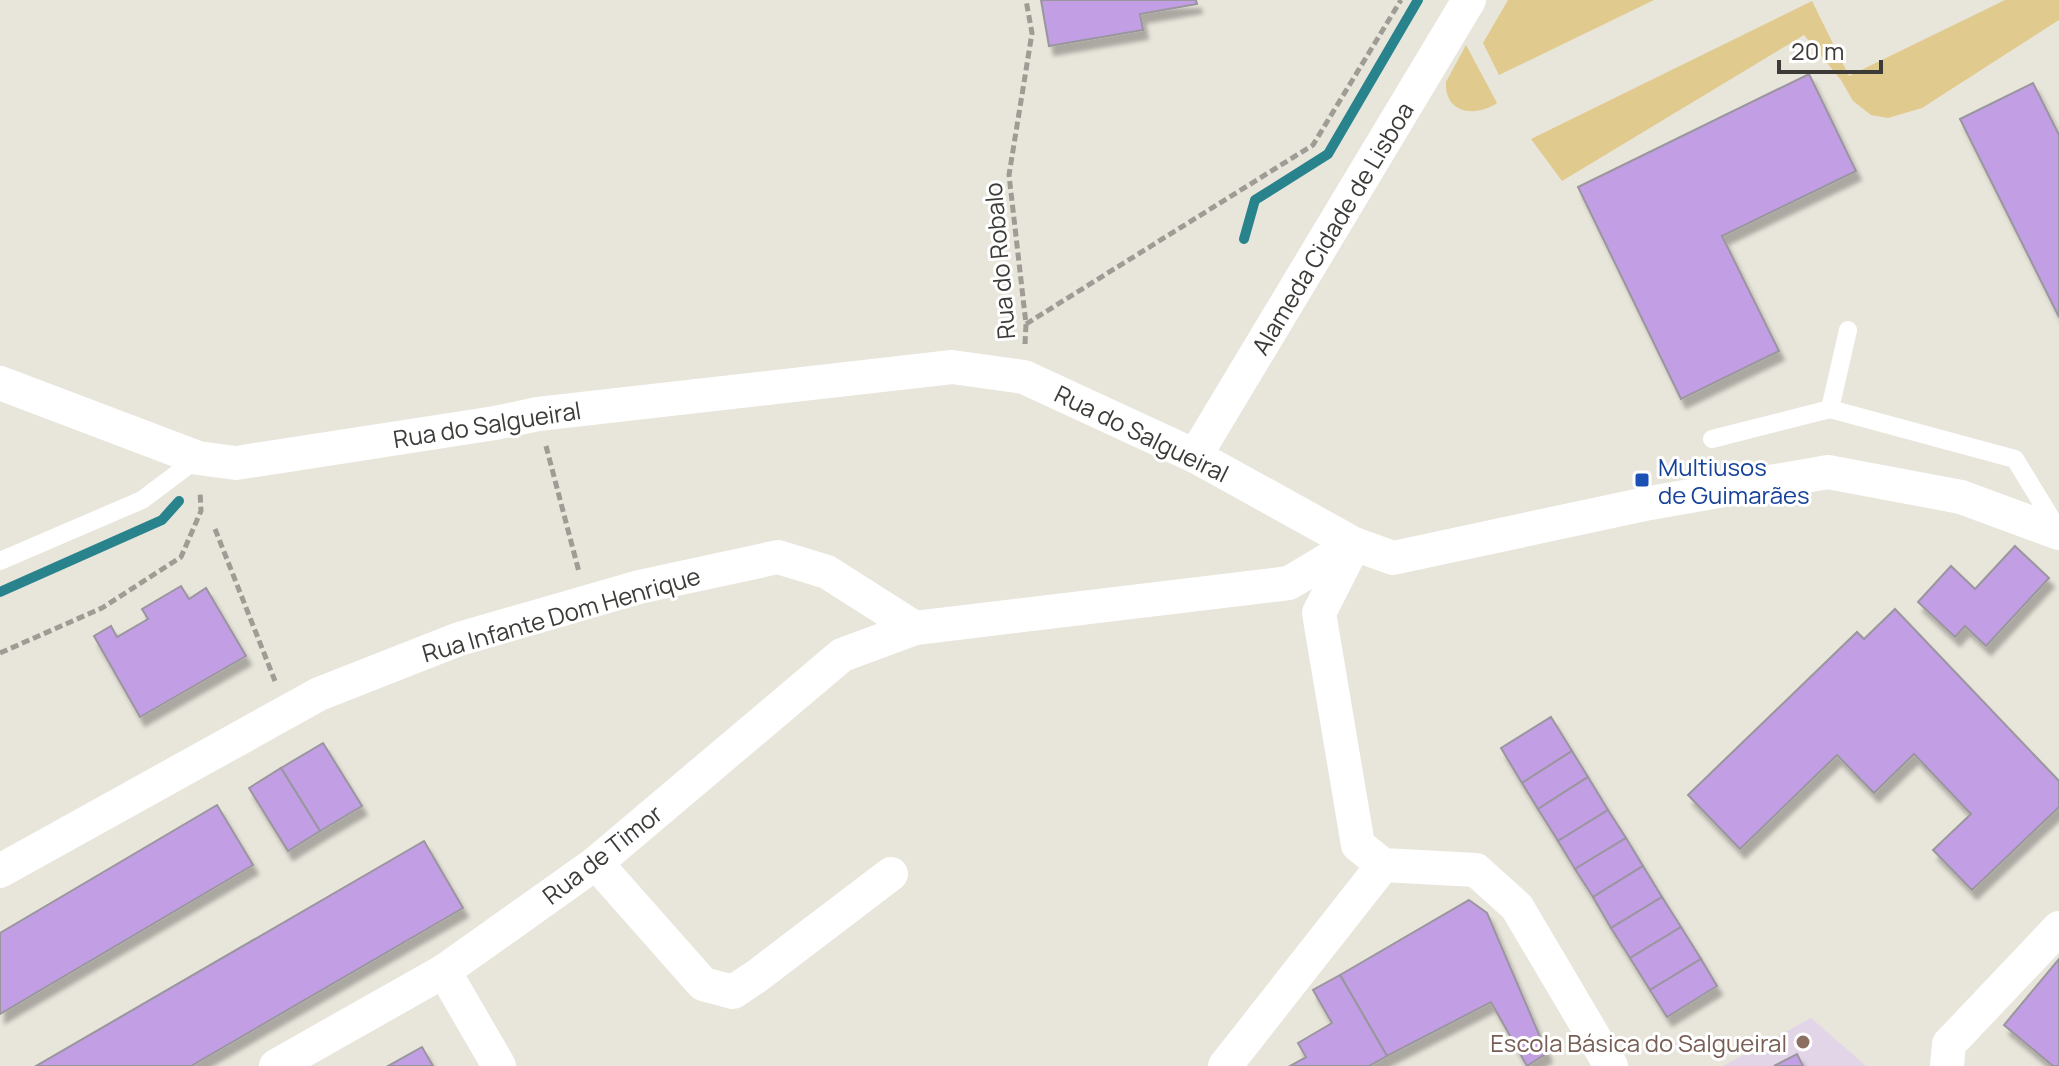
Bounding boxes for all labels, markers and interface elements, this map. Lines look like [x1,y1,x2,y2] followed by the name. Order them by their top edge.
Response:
[1779,24,1881,74] scale bar
[1791,34,1844,67] text: 20 m
[1243,95,1421,361] street label: Alameda Cidade de Lisboa
[976,181,1022,341] street label: Rua do Robalo
[1050,377,1234,489] street label: Rua do Salgueiral
[391,393,583,455] street label: Rua do Salgueiral
[1658,450,1810,511] place label: Multiusos de Guimarães
[1633,471,1651,489] marker: Multiusos de Guimarães
[418,558,704,670] street label: Rua Infante Dom Henrique
[535,797,669,911] street label: Rua de Timor
[1490,1026,1787,1059] place label: Escola Básica do Salgueiral
[1794,1033,1812,1051] marker: Escola Básica do Salgueiral

